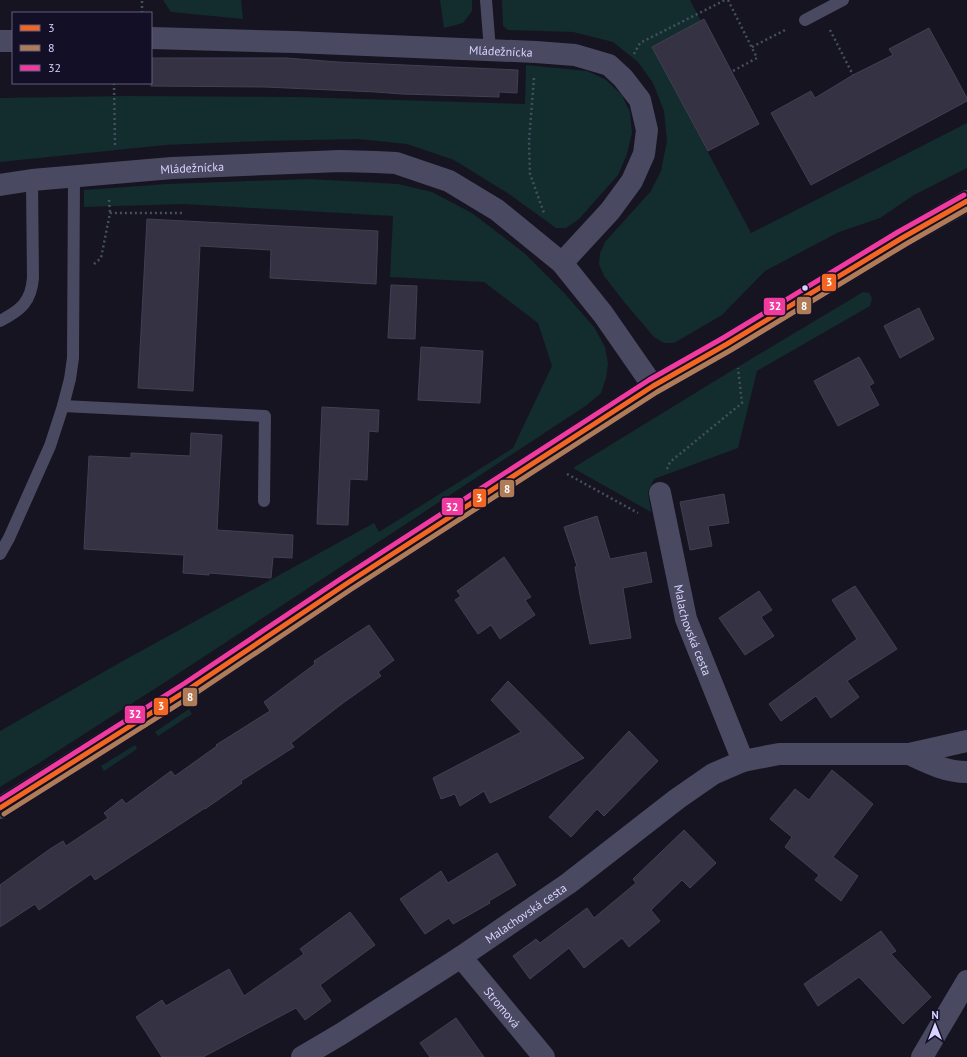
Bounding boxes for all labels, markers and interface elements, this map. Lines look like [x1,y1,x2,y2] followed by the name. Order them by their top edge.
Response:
[12,12,152,84] legend
[48,20,55,35] text: 3
[48,40,55,55] text: 8
[469,42,533,59] street label: Mládežnícka
[48,60,61,75] text: 32
[160,158,224,176] street label: Mládežnícka
[821,273,837,292] line badge: 3
[826,275,832,289] text: 3
[800,283,810,293] unlabelled marker
[796,296,812,315] line badge: 8
[763,297,786,316] line badge: 32
[769,299,781,313] text: 32
[801,299,807,313] text: 8
[499,479,515,498] line badge: 8
[504,482,510,496] text: 8
[472,488,487,508] line badge: 3
[476,491,482,505] text: 3
[441,497,464,516] line badge: 32
[446,500,458,514] text: 32
[672,583,715,678] street label: Malachovská cesta
[182,687,198,707] line badge: 8
[187,690,193,704] text: 8
[153,697,169,716] line badge: 3
[158,699,164,713] text: 3
[124,705,146,724] line badge: 32
[129,707,141,721] text: 32
[482,880,569,946] street label: Malachovská cesta
[481,983,524,1031] street label: Stromová
[915,1005,955,1045] north arrow
[931,1008,939,1022] text: N

